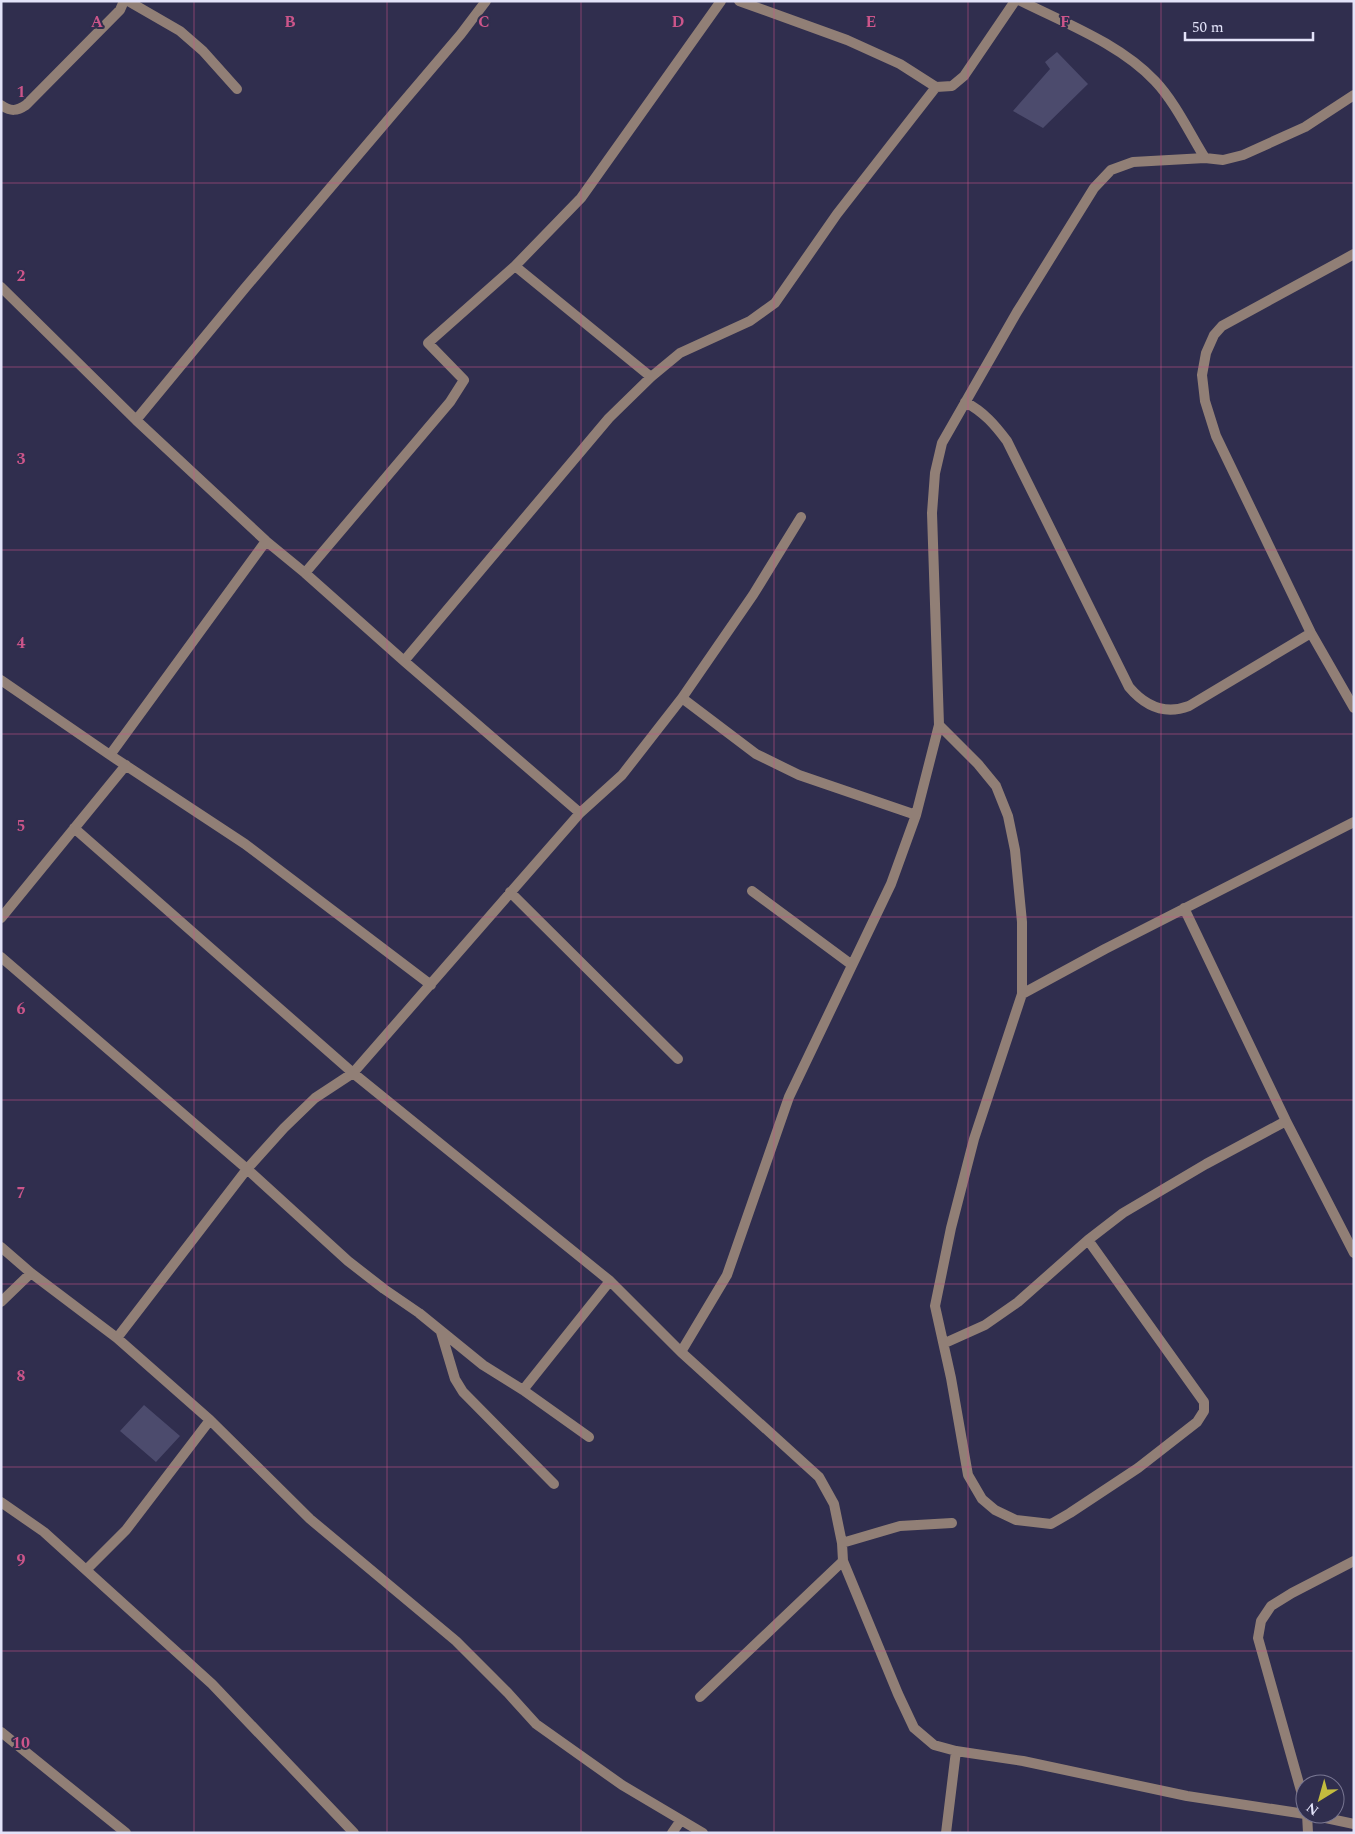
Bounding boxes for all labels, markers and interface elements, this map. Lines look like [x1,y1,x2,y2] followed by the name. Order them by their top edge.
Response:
[91,10,104,34] text: A
[284,10,296,34] text: B
[478,10,490,34] text: C
[672,10,685,34] text: D
[866,10,876,34] text: E
[1060,10,1070,34] text: F
[1185,10,1312,42] scale bar
[1192,16,1224,39] text: 50 m
[17,80,25,104] text: 1
[17,264,26,288] text: 2
[17,447,26,471] text: 3
[17,631,26,655] text: 4
[17,814,25,838] text: 5
[17,997,26,1021] text: 6
[17,1181,26,1205] text: 7
[17,1364,26,1388] text: 8
[17,1548,26,1572] text: 9
[12,1731,30,1755] text: 10
[1295,1774,1345,1824] north arrow
[1302,1797,1323,1821] text: N

